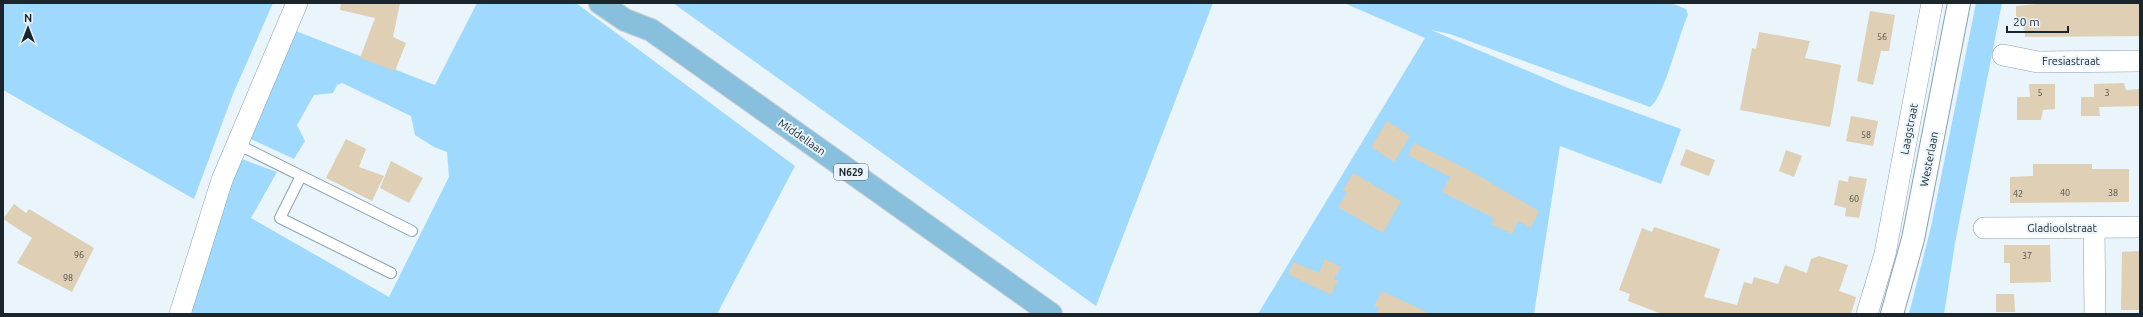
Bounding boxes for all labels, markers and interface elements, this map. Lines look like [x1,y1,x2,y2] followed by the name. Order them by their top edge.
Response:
[8,8,48,48] north arrow
[2007,8,2068,34] scale bar
[24,12,32,24] text: N
[2013,15,2040,28] text: 20 m
[1877,32,1887,42] house number: 56
[2042,55,2101,67] street label: Fresiastraat
[2037,88,2043,98] house number: 5
[2104,88,2110,98] house number: 3
[1898,102,1920,156] street label: Laagstraat
[776,116,828,158] street label: Middellaan
[1861,130,1871,140] house number: 58
[1918,130,1940,188] street label: Westerlaan
[834,164,868,180] road number: N629
[2060,188,2070,198] house number: 40
[2108,188,2118,198] house number: 38
[2013,189,2023,199] house number: 42
[1849,194,1859,204] house number: 60
[2027,222,2097,234] street label: Gladioolstraat
[74,250,84,260] house number: 96
[2022,251,2032,261] house number: 37
[63,273,73,283] house number: 98

